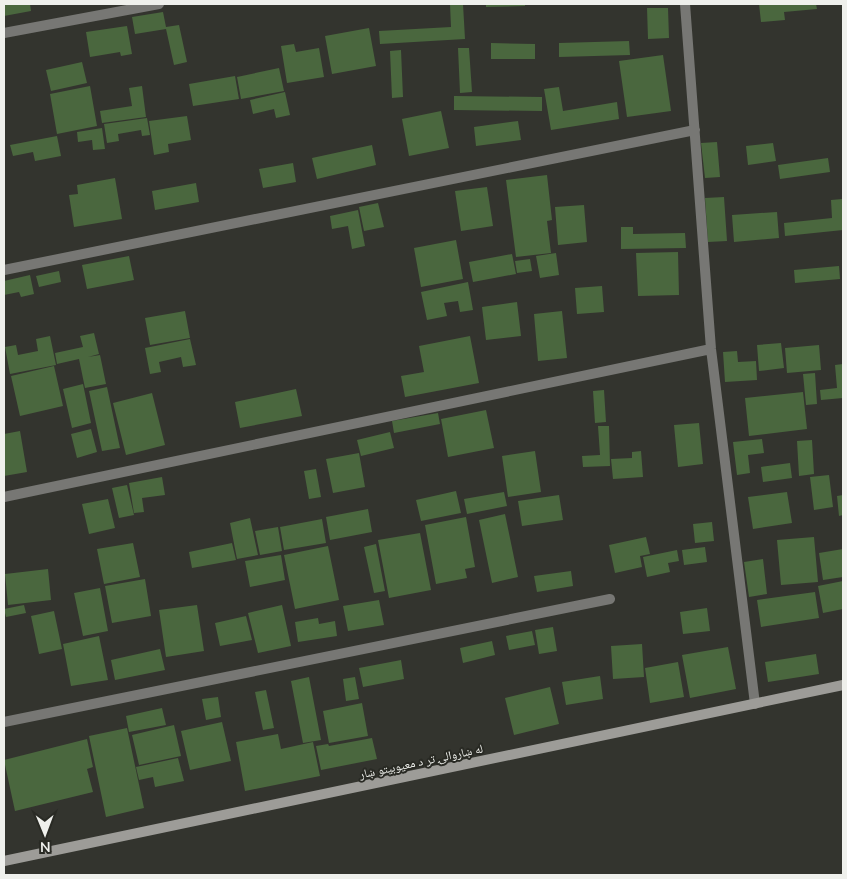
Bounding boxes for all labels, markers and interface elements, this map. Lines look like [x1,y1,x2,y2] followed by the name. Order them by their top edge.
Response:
[357,741,484,782] street label: له ښاروالۍ تر د معیوبیتو ښار
[20,809,70,859] north arrow
[40,838,51,856] text: N

